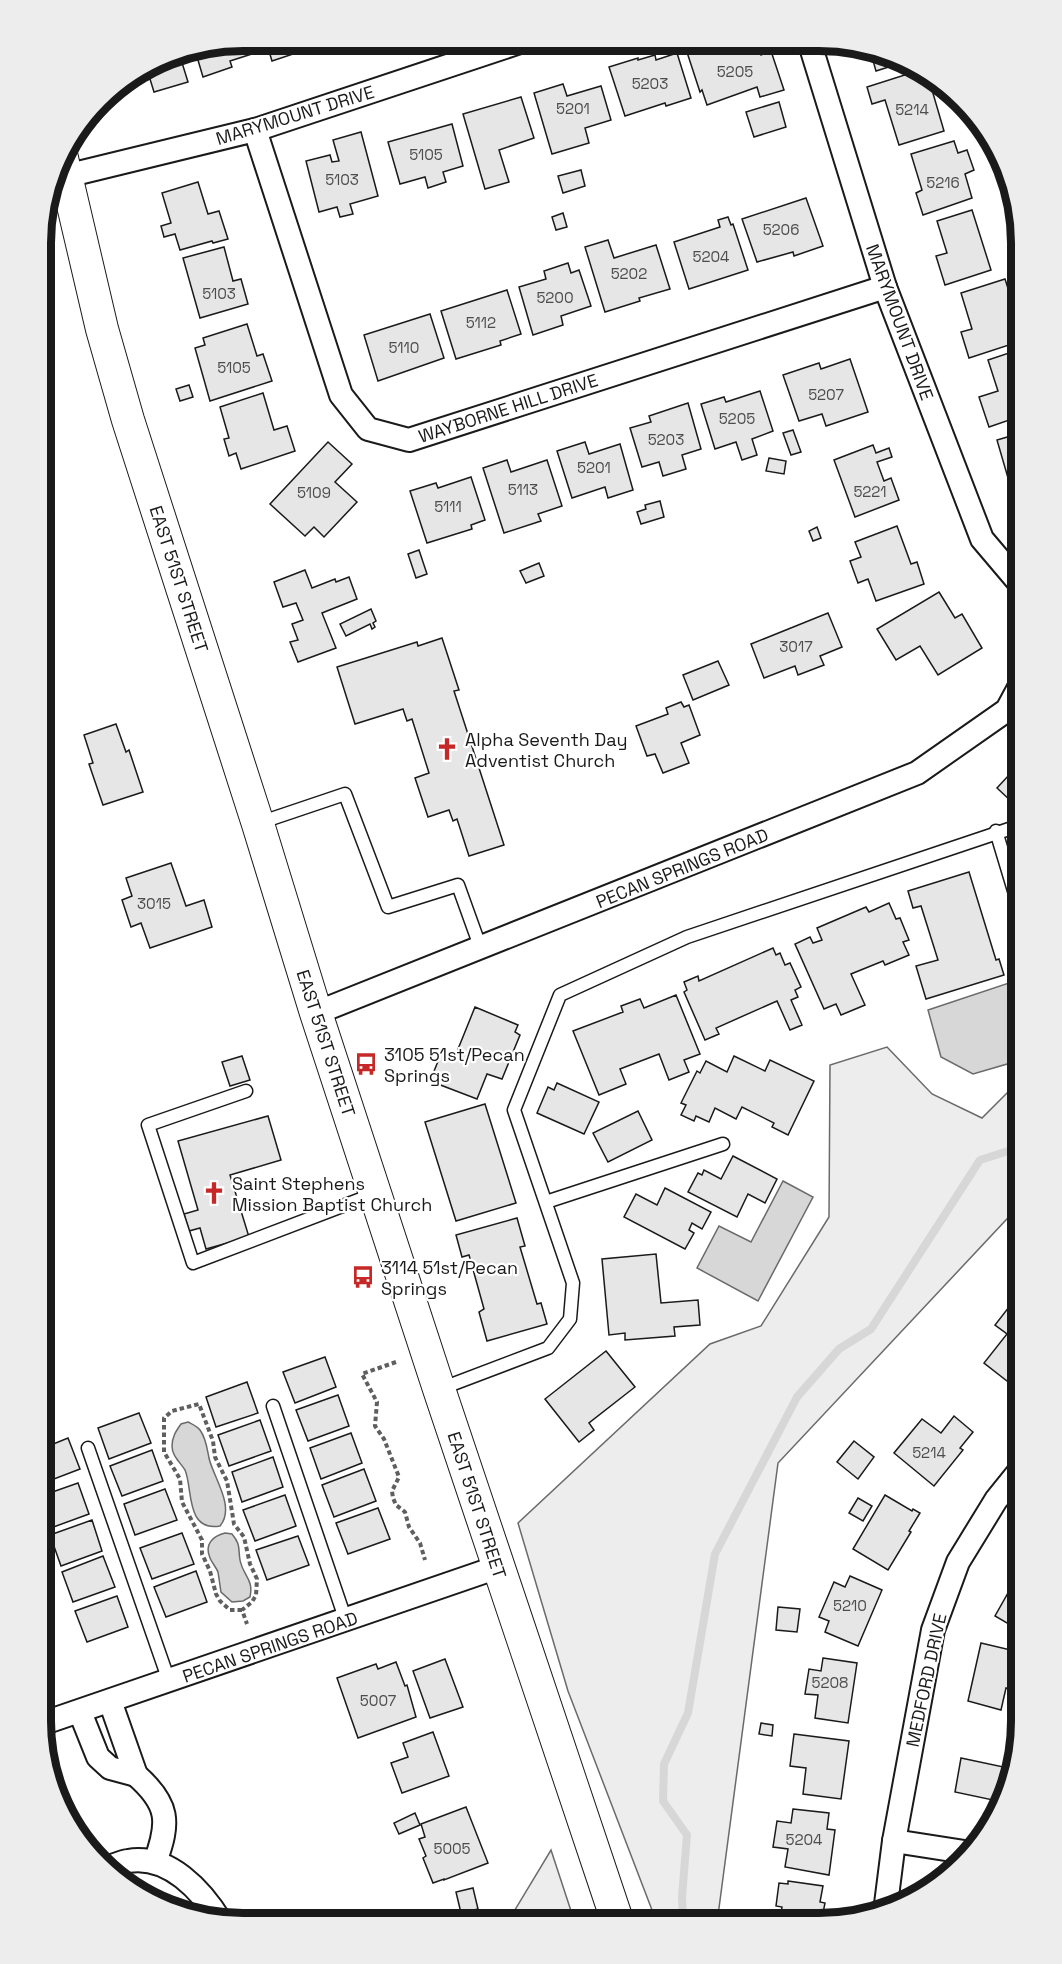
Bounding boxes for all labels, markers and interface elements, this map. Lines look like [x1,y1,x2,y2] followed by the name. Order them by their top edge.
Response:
[717,62,753,81] house number: 5205
[632,74,668,93] house number: 5203
[213,80,377,150] street label: MARYMOUNT DRIVE
[556,99,590,118] house number: 5201
[895,100,929,119] house number: 5214
[409,145,443,164] house number: 5105
[325,170,359,189] house number: 5103
[926,173,960,192] house number: 5216
[763,220,799,239] house number: 5206
[861,241,939,403] street label: MARYMOUNT DRIVE
[693,247,729,266] house number: 5204
[611,264,647,283] house number: 5202
[202,284,236,303] house number: 5103
[536,288,574,307] house number: 5200
[466,313,496,332] house number: 5112
[389,338,419,357] house number: 5110
[217,358,251,377] house number: 5105
[415,368,601,448] street label: WAYBORNE HILL DRIVE
[808,385,844,404] house number: 5207
[719,409,755,428] house number: 5205
[648,430,684,449] house number: 5203
[577,458,611,477] house number: 5201
[508,480,538,499] house number: 5113
[853,482,887,501] house number: 5221
[297,483,331,502] house number: 5109
[434,497,462,516] house number: 5111
[144,503,214,656] street label: EAST 51ST STREET
[779,637,813,656] house number: 3017
[465,728,627,772] place label: Alpha Seventh Day Adventist Church
[434,736,460,762] church icon: Alpha Seventh Day Adventist Church
[592,823,772,913] street label: PECAN SPRINGS ROAD
[137,894,171,913] house number: 3015
[291,967,361,1120] street label: EAST 51ST STREET
[384,1043,525,1087] place label: 3105 51st/Pecan Springs
[353,1051,379,1077] bus stop icon: 3105 51st/Pecan Springs
[232,1172,432,1216] place label: Saint Stephens Mission Baptist Church
[201,1180,227,1206] church icon: Saint Stephens Mission Baptist Church
[381,1256,518,1300] place label: 3114 51st/Pecan Springs
[350,1264,376,1290] bus stop icon: 3114 51st/Pecan Springs
[442,1429,512,1582] street label: EAST 51ST STREET
[912,1443,946,1462] house number: 5214
[833,1596,867,1615] house number: 5210
[179,1606,361,1688] street label: PECAN SPRINGS ROAD
[901,1611,951,1749] street label: MEDFORD DRIVE
[812,1673,848,1692] house number: 5208
[360,1691,396,1710] house number: 5007
[786,1830,822,1849] house number: 5204
[433,1839,471,1858] house number: 5005

